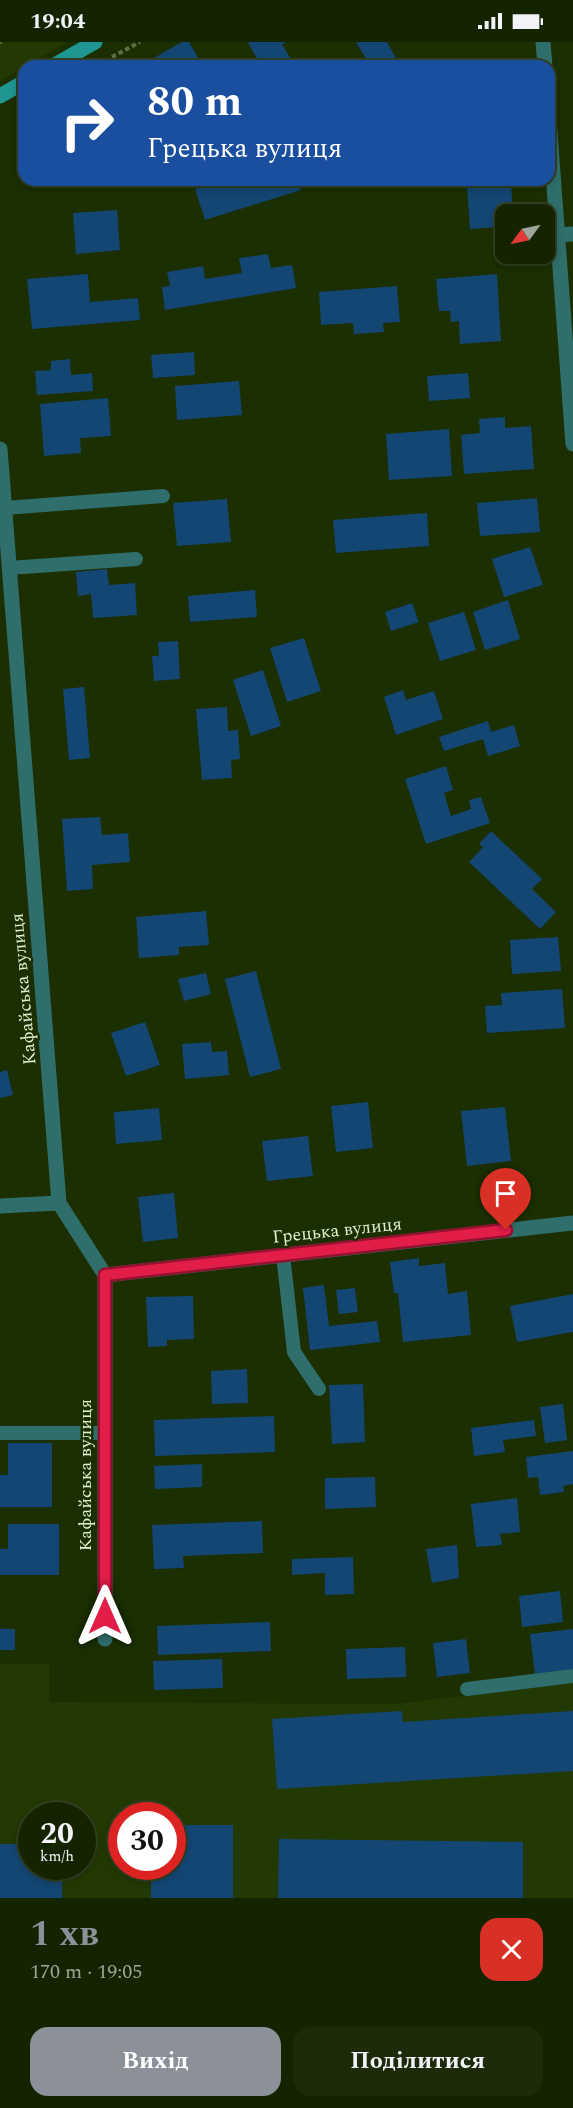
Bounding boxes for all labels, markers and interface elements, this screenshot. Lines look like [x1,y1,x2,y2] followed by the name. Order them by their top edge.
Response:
[30,5,85,38] text: 19:04
[147,71,242,134] text: 80 m
[48,84,126,162] icon: right
[147,128,342,170] text: Грецька вулиця
[495,204,555,264] north arrow
[495,204,555,264] map controls
[3,912,44,1066] street label: Кафайська вулиця
[480,1168,531,1230] pin
[489,1177,522,1210] icon: arrive
[271,1210,403,1251] street label: Грецька вулиця
[72,1399,99,1551] street label: Кафайська вулиця
[73,1584,137,1648] position arrow
[108,1802,186,1880] speed limit sign: 30
[40,1811,74,1857] text: 20
[40,1845,74,1868] text: km/h
[30,1907,99,1962] text: 1 хв
[480,1918,543,1981] button: close
[30,1957,142,1987] text: 170 m · 19:05
[30,2027,281,2096] button: Вихід
[293,2027,543,2096] button: Поділитися

